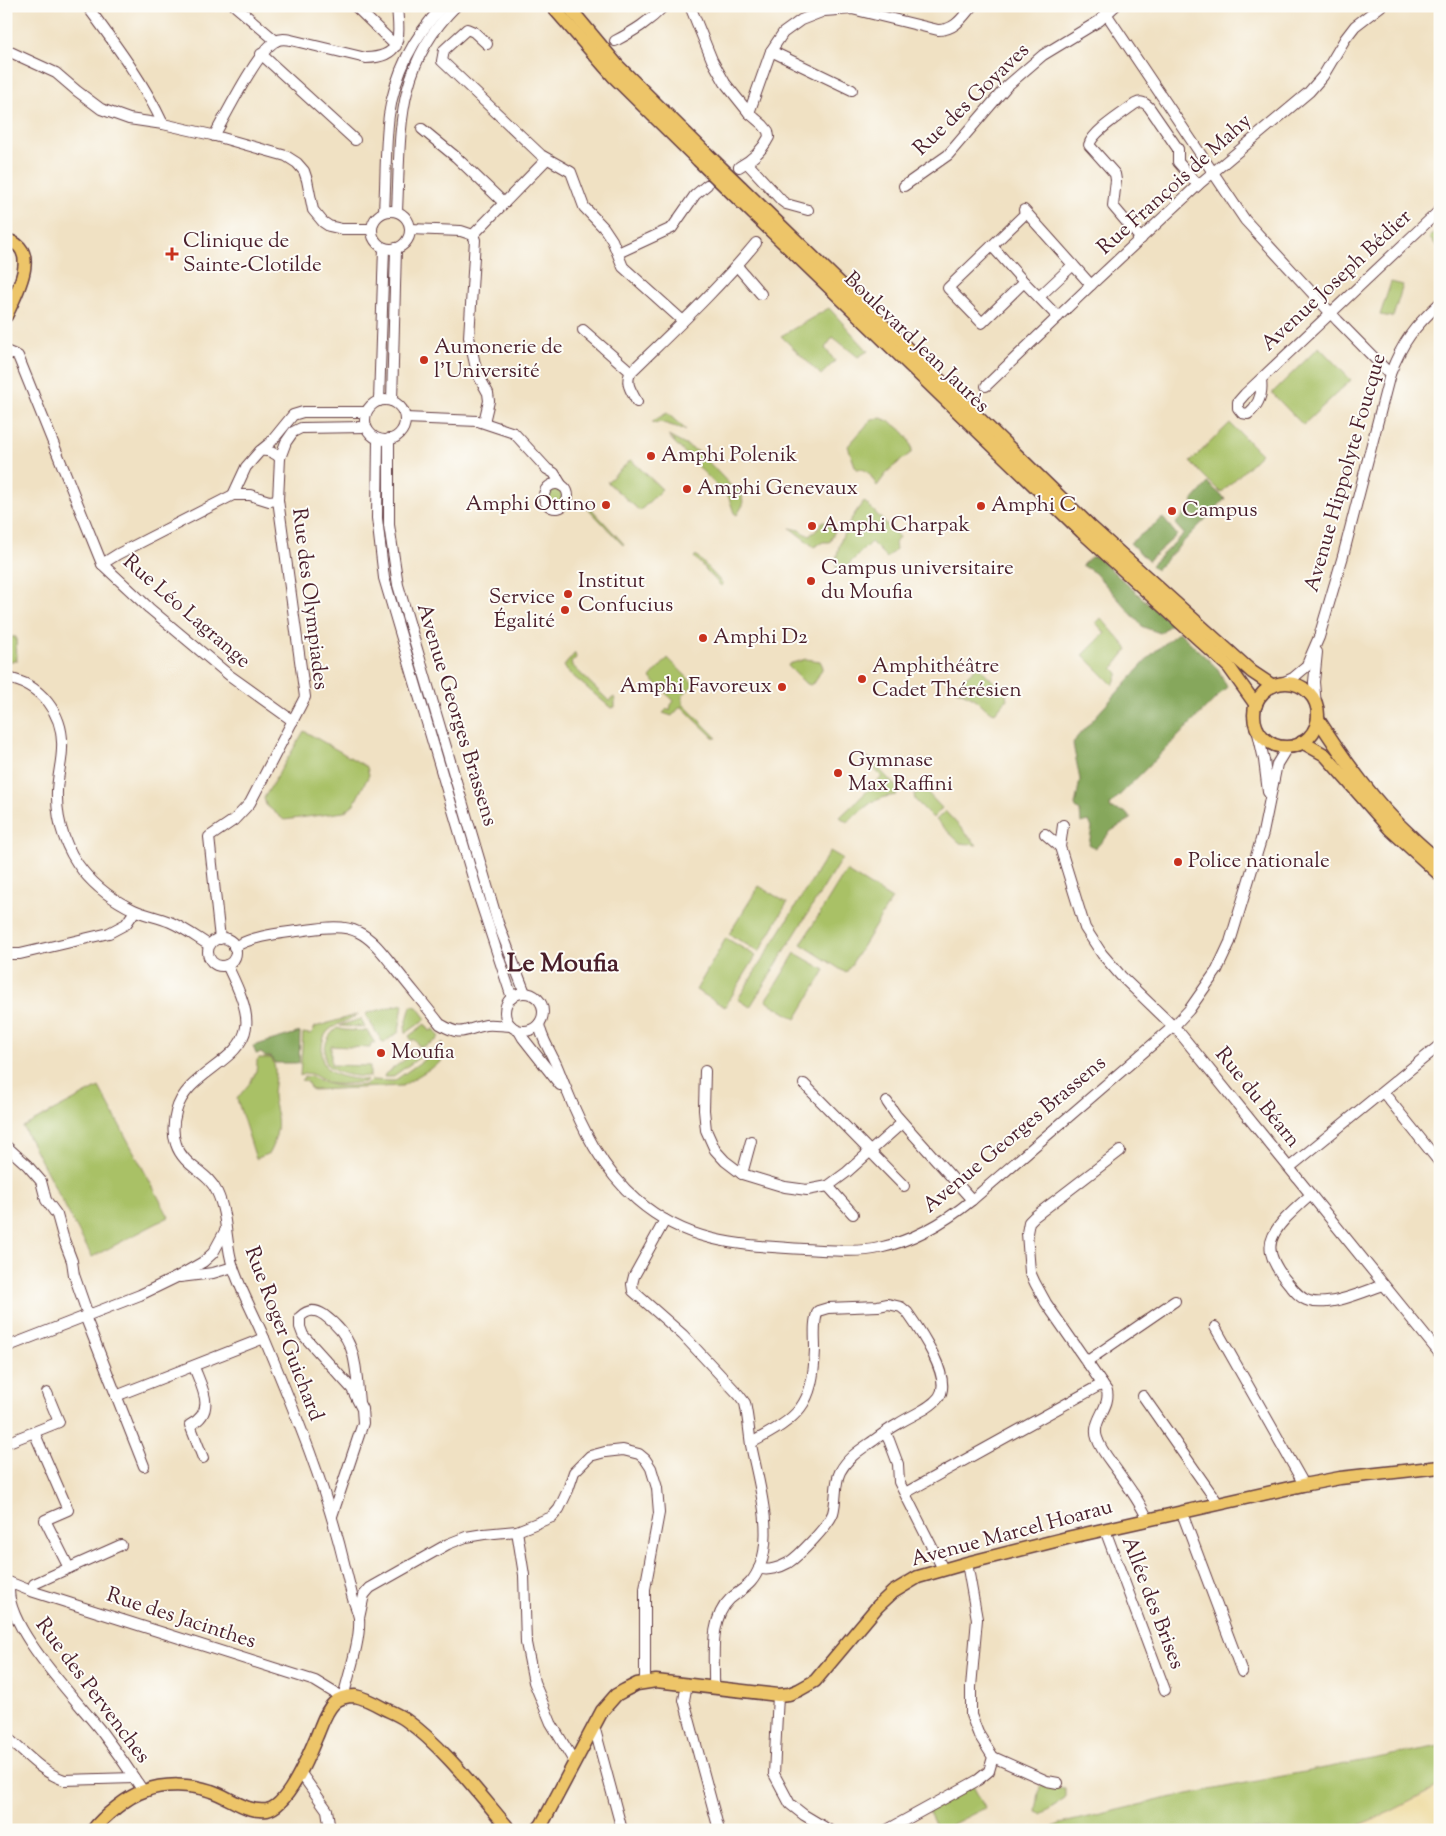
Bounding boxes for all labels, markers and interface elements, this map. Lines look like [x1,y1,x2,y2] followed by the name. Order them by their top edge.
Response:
[907,37,1037,163] street label: Rue des Goyaves
[1091,107,1259,263] street label: Rue François de Mahy
[1255,203,1419,359] street label: Avenue Joseph Bédier
[183,227,322,281] place label: Clinique de Sainte-Clotilde
[165,247,179,261] marker: Clinique de Sainte-Clotilde
[836,265,996,421] street label: Boulevard Jean Jaurès
[434,333,563,387] place label: Aumonerie de l'Université
[1298,350,1394,596] street label: Avenue Hippolyte Foucque
[418,354,430,366] marker: Aumonerie de l'Université
[661,441,798,471] place label: Amphi Polenik
[645,450,657,462] marker: Amphi Polenik
[697,474,858,504] place label: Amphi Genevaux
[681,483,693,495] marker: Amphi Genevaux
[466,490,596,520] place label: Amphi Ottino
[991,491,1076,521] place label: Amphi C
[1182,496,1257,526] place label: Campus
[600,499,612,511] marker: Amphi Ottino
[975,500,987,512] marker: Amphi C
[1166,505,1178,517] marker: Campus
[283,506,335,692] street label: Rue des Olympiades
[822,511,970,541] place label: Amphi Charpak
[806,520,818,532] marker: Amphi Charpak
[115,548,257,676] street label: Rue Léo Lagrange
[821,554,1014,608] place label: Campus universitaire du Moufia
[578,567,673,621] place label: Institut Confucius
[805,575,817,587] marker: Campus universitaire du Moufia
[489,583,555,637] place label: Service Égalité
[562,588,574,600] marker: Institut Confucius
[408,600,504,830] street label: Avenue Georges Brassens
[559,604,571,616] marker: Service Égalité
[713,623,808,653] place label: Amphi D2
[697,632,709,644] marker: Amphi D2
[872,652,1022,706] place label: Amphithéâtre Cadet Thérésien
[620,672,772,702] place label: Amphi Favoreux
[856,673,868,685] marker: Amphithéâtre Cadet Thérésien
[776,681,788,693] marker: Amphi Favoreux
[848,746,953,800] place label: Gymnase Max Raffini
[832,767,844,779] marker: Gymnase Max Raffini
[1188,847,1330,877] place label: Police nationale
[1172,856,1184,868] marker: Police nationale
[507,946,619,983] district label: Le Moufia
[391,1038,455,1068] place label: Moufia
[1207,1041,1307,1155] street label: Rue du Béarn
[375,1047,387,1059] marker: Moufia
[917,1049,1113,1221] street label: Avenue Georges Brassens
[236,1242,330,1426] street label: Rue Roger Guichard
[908,1493,1116,1575] street label: Avenue Marcel Hoarau
[1113,1532,1191,1674] street label: Allée des Brises
[102,1581,260,1657] street label: Rue des Jacinthes
[27,1612,157,1770] street label: Rue des Pervenches

